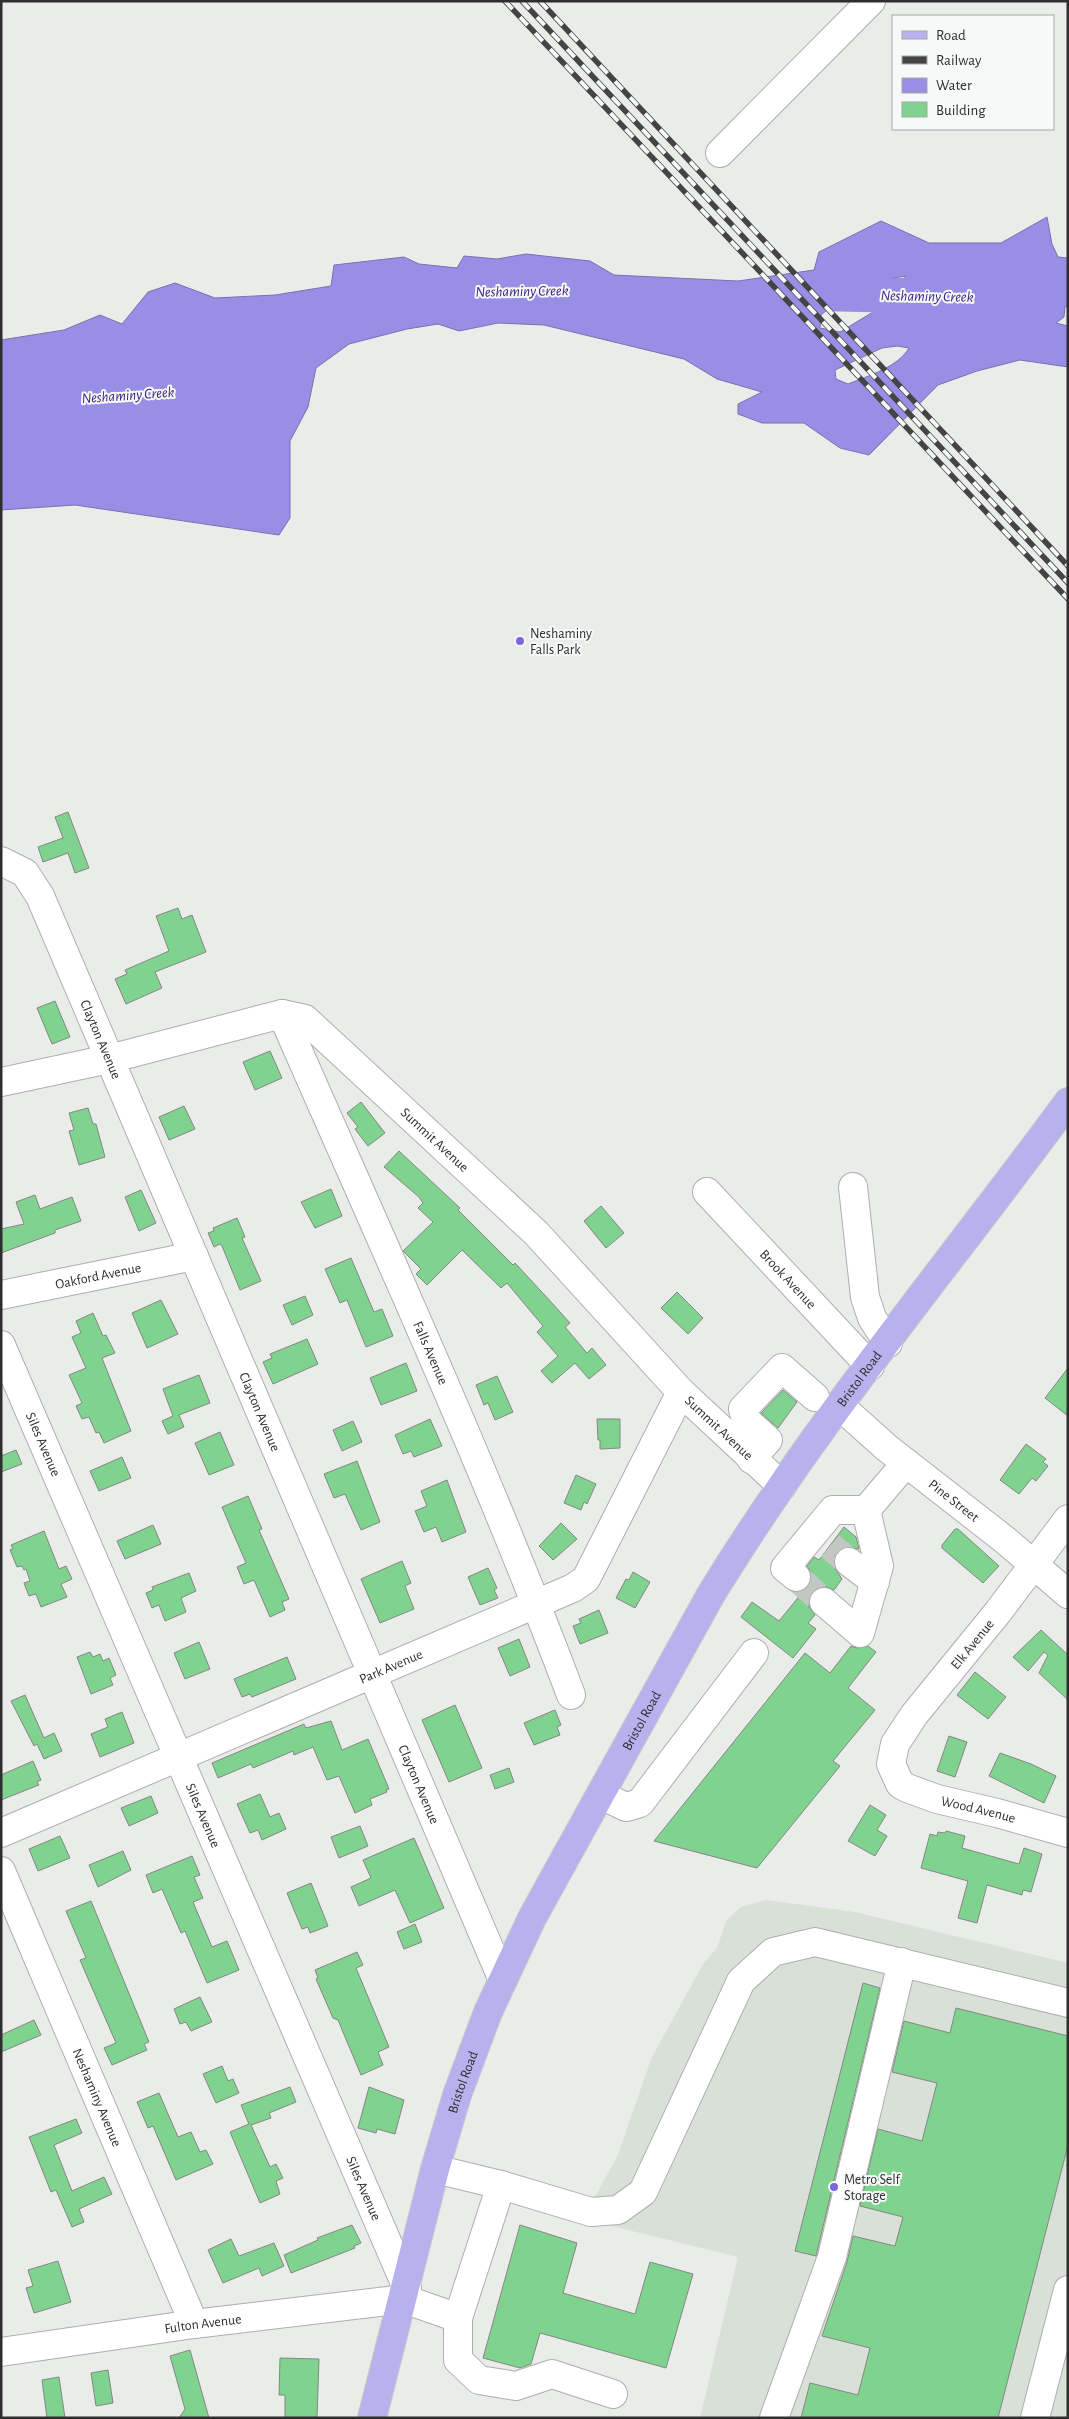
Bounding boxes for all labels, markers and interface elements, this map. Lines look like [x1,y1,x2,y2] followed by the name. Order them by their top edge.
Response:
[892,15,1054,130] legend
[936,28,966,43] text: Road
[936,53,982,68] text: Railway
[936,78,972,93] text: Water
[936,103,986,118] text: Building
[475,283,569,300] water label: Neshaminy Creek
[880,288,974,305] water label: Neshaminy Creek
[81,385,175,406] water label: Neshaminy Creek
[530,627,592,657] place label: Neshaminy Falls Park
[514,635,526,647] marker: Neshaminy Falls Park
[77,998,123,1081] street label: Clayton Avenue
[398,1106,471,1175] street label: Summit Avenue
[757,1247,818,1312] street label: Brook Avenue
[54,1261,142,1292] street label: Oakford Avenue
[410,1319,450,1387] street label: Falls Avenue
[835,1349,885,1410] street label: Bristol Road
[236,1370,282,1454] street label: Clayton Avenue
[682,1394,755,1463] street label: Summit Avenue
[23,1410,63,1479] street label: Siles Avenue
[926,1477,982,1525] street label: Pine Street
[949,1617,997,1672] street label: Elk Avenue
[357,1647,425,1687] street label: Park Avenue
[620,1689,664,1753] street label: Bristol Road
[395,1743,441,1826] street label: Clayton Avenue
[183,1782,222,1850] street label: Siles Avenue
[940,1794,1017,1826] street label: Wood Avenue
[69,2047,124,2149] street label: Neshaminy Avenue
[446,2049,481,2115] street label: Bristol Road
[343,2154,383,2223] street label: Siles Avenue
[844,2173,901,2203] place label: Metro Self Storage
[828,2181,840,2193] marker: Metro Self Storage
[164,2312,242,2336] street label: Fulton Avenue

